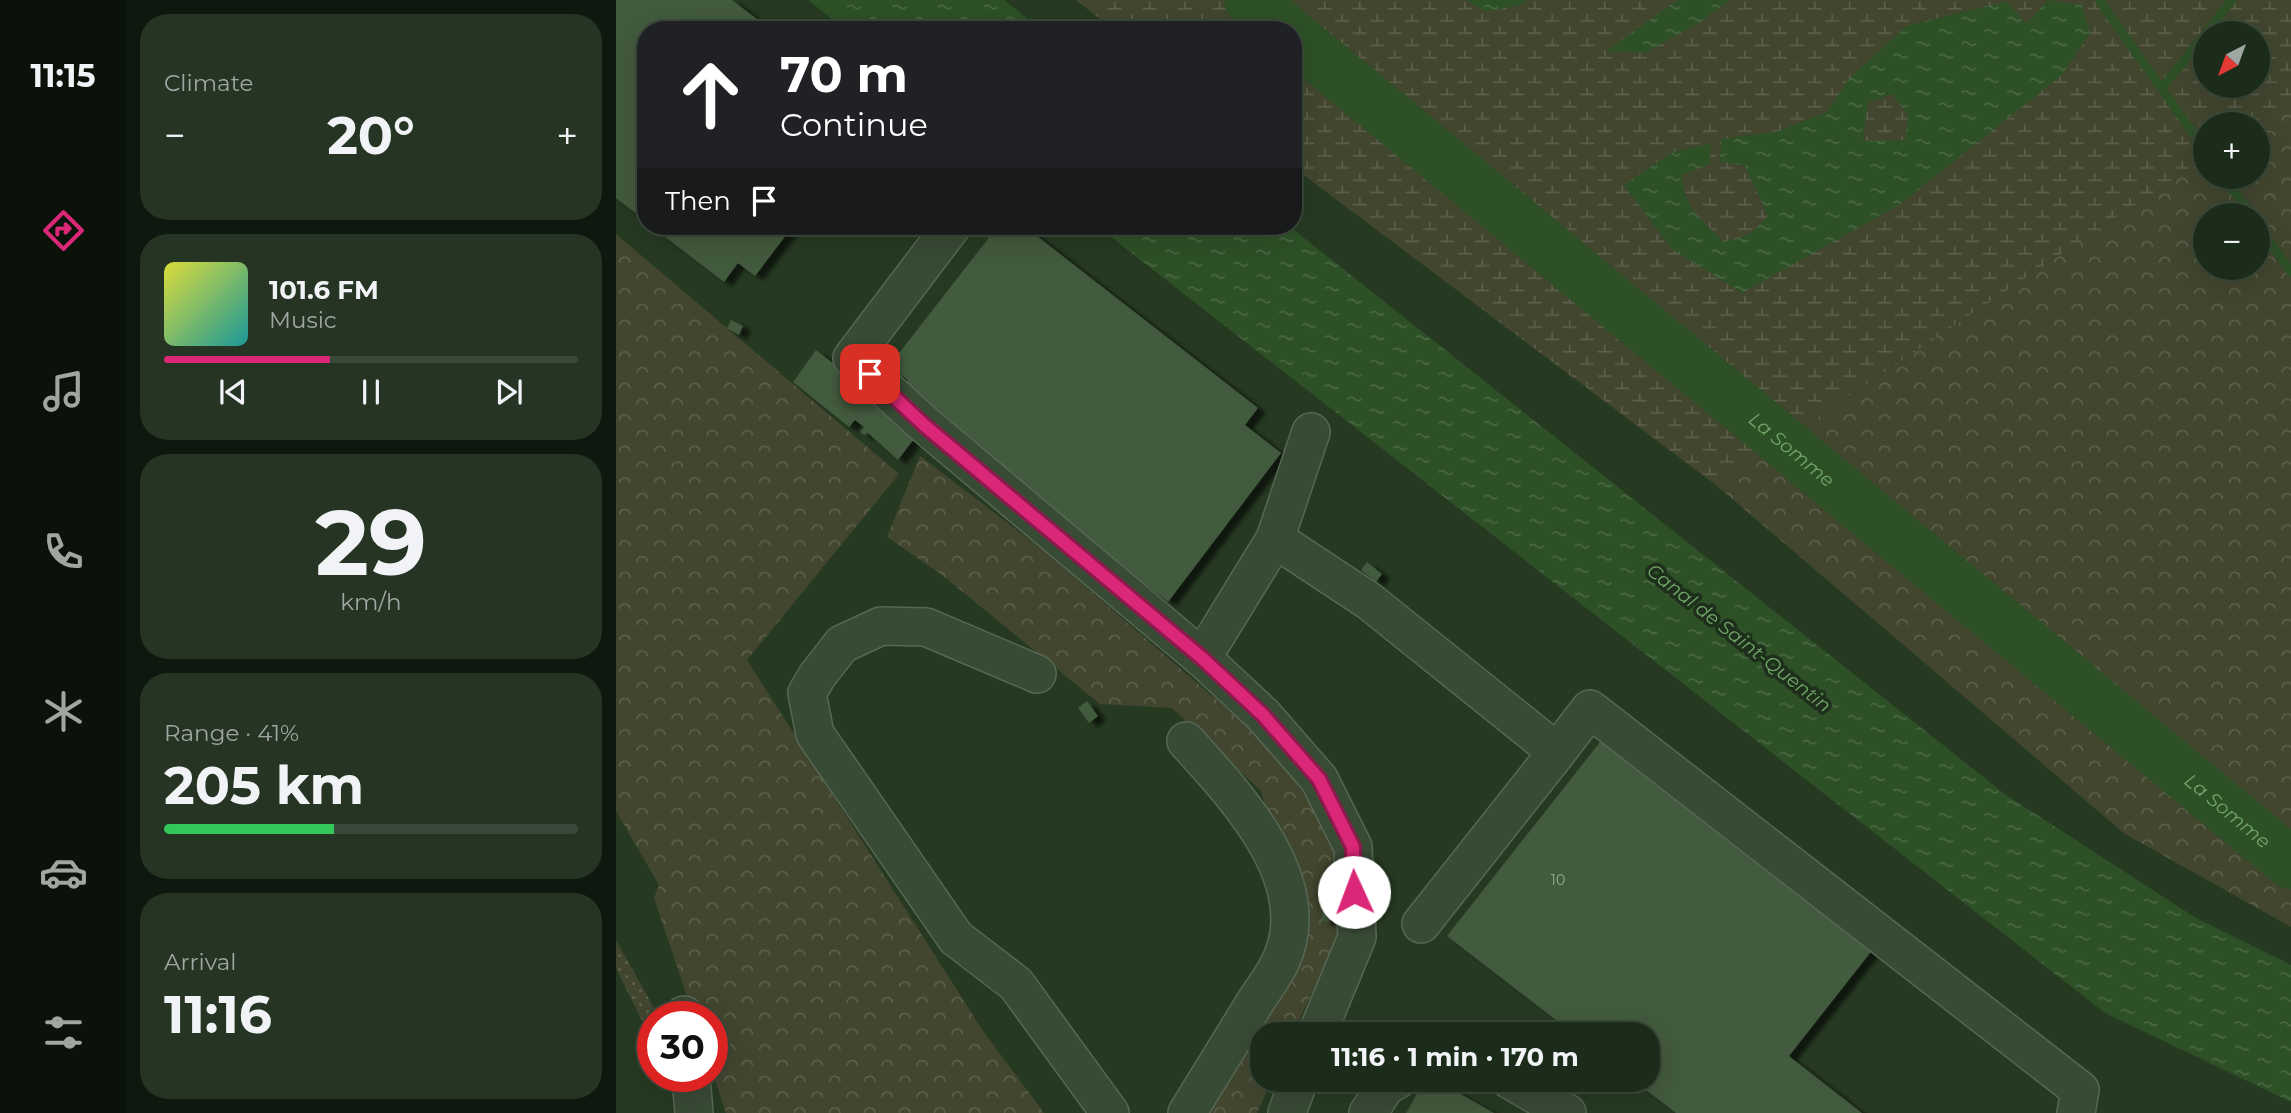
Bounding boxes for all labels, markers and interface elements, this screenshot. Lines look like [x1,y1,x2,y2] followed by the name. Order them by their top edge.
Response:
[2193,21,2270,98] north arrow
[2193,21,2270,280] map controls
[780,45,908,104] text: 70 m
[665,49,756,140] icon: ahead
[30,56,96,95] text: 11:15
[164,69,253,97] text: Climate
[327,104,415,167] text: 20°
[780,105,928,144] text: Continue
[164,112,186,159] text: −
[556,112,578,159] text: +
[2193,112,2270,189] button: +
[745,182,783,220] icon: arrive
[665,185,731,217] text: Then
[2193,203,2270,280] button: −
[39,206,88,255] icon: directions
[269,274,379,306] text: 101.6 FM
[269,306,337,334] text: Music
[840,344,900,404] pin
[851,355,889,393] icon: arrive
[39,367,88,416] icon: music
[214,373,252,411] icon: previous
[352,373,390,411] icon: pause
[490,373,528,411] icon: next
[1744,407,1839,492] water label: La Somme
[315,487,427,598] text: 29
[39,527,88,576] icon: phone
[1642,559,1836,717] water label: Canal de Saint-Quentin
[340,588,402,616] text: km/h
[39,687,88,736] icon: climate
[164,719,299,747] text: Range · 41%
[164,754,364,817] text: 205 km
[2180,768,2275,853] water label: La Somme
[39,848,88,897] icon: car
[1317,855,1391,929] position arrow
[1551,871,1565,889] house number: 10
[164,948,237,976] text: Arrival
[164,983,272,1046] text: 11:16
[637,1001,728,1092] speed limit sign: 30
[39,1008,88,1057] icon: filters
[1331,1041,1579,1073] text: 11:16 · 1 min · 170 m

